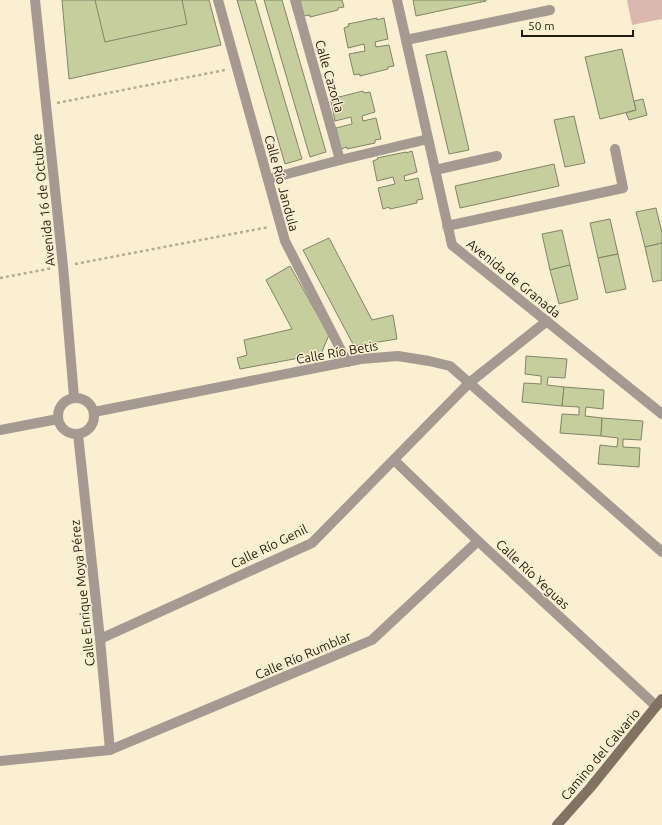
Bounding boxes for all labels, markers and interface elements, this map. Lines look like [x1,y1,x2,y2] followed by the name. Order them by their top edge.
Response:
[522,12,633,38] scale bar
[528,19,555,32] text: 50 m
[313,38,347,114] street label: Calle Cazorla
[29,133,57,267] street label: Avenida 16 de Octubre
[262,133,302,233] street label: Calle Río Jandula
[465,236,563,320] street label: Avenida de Granada
[295,338,379,366] street label: Calle Río Betis
[67,519,97,667] street label: Calle Enrique Moya Pérez
[229,521,310,571] street label: Calle Río Genil
[494,537,573,612] street label: Calle Río Yeguas
[253,628,353,682] street label: Calle Río Rumblar
[558,705,642,803] street label: Camino del Calvario

